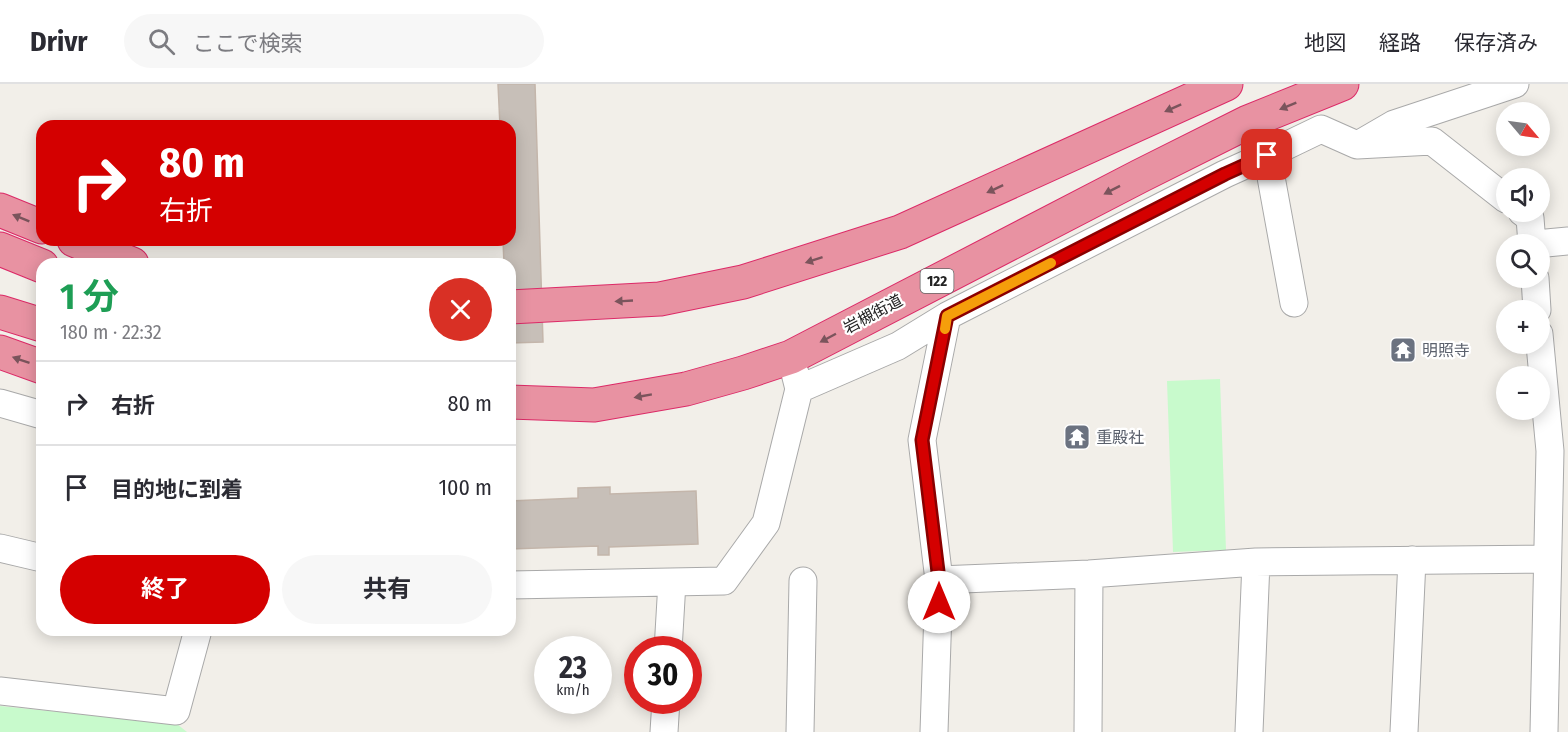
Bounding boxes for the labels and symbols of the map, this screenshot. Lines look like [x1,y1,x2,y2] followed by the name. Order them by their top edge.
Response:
[1279,102,1297,111] one-way arrow
[1496,102,1550,156] north arrow
[1163,103,1181,113] one-way arrow
[1241,129,1292,180] pin
[987,184,1004,193] one-way arrow
[1104,185,1121,195] one-way arrow
[12,213,30,222] one-way arrow
[805,255,823,265] one-way arrow
[920,269,954,293] road number: 122
[840,291,906,337] street label: 岩槻街道
[615,296,634,305] one-way arrow
[819,333,836,343] one-way arrow
[1388,335,1418,365] temple icon: 明照寺
[1422,341,1470,360] place label: 明照寺
[12,354,30,364] one-way arrow
[633,392,652,401] one-way arrow
[1062,422,1092,452] temple icon: 重殿社
[1096,428,1144,447] place label: 重殿社
[907,570,971,634] position arrow
[624,636,702,714] speed limit sign: 30

